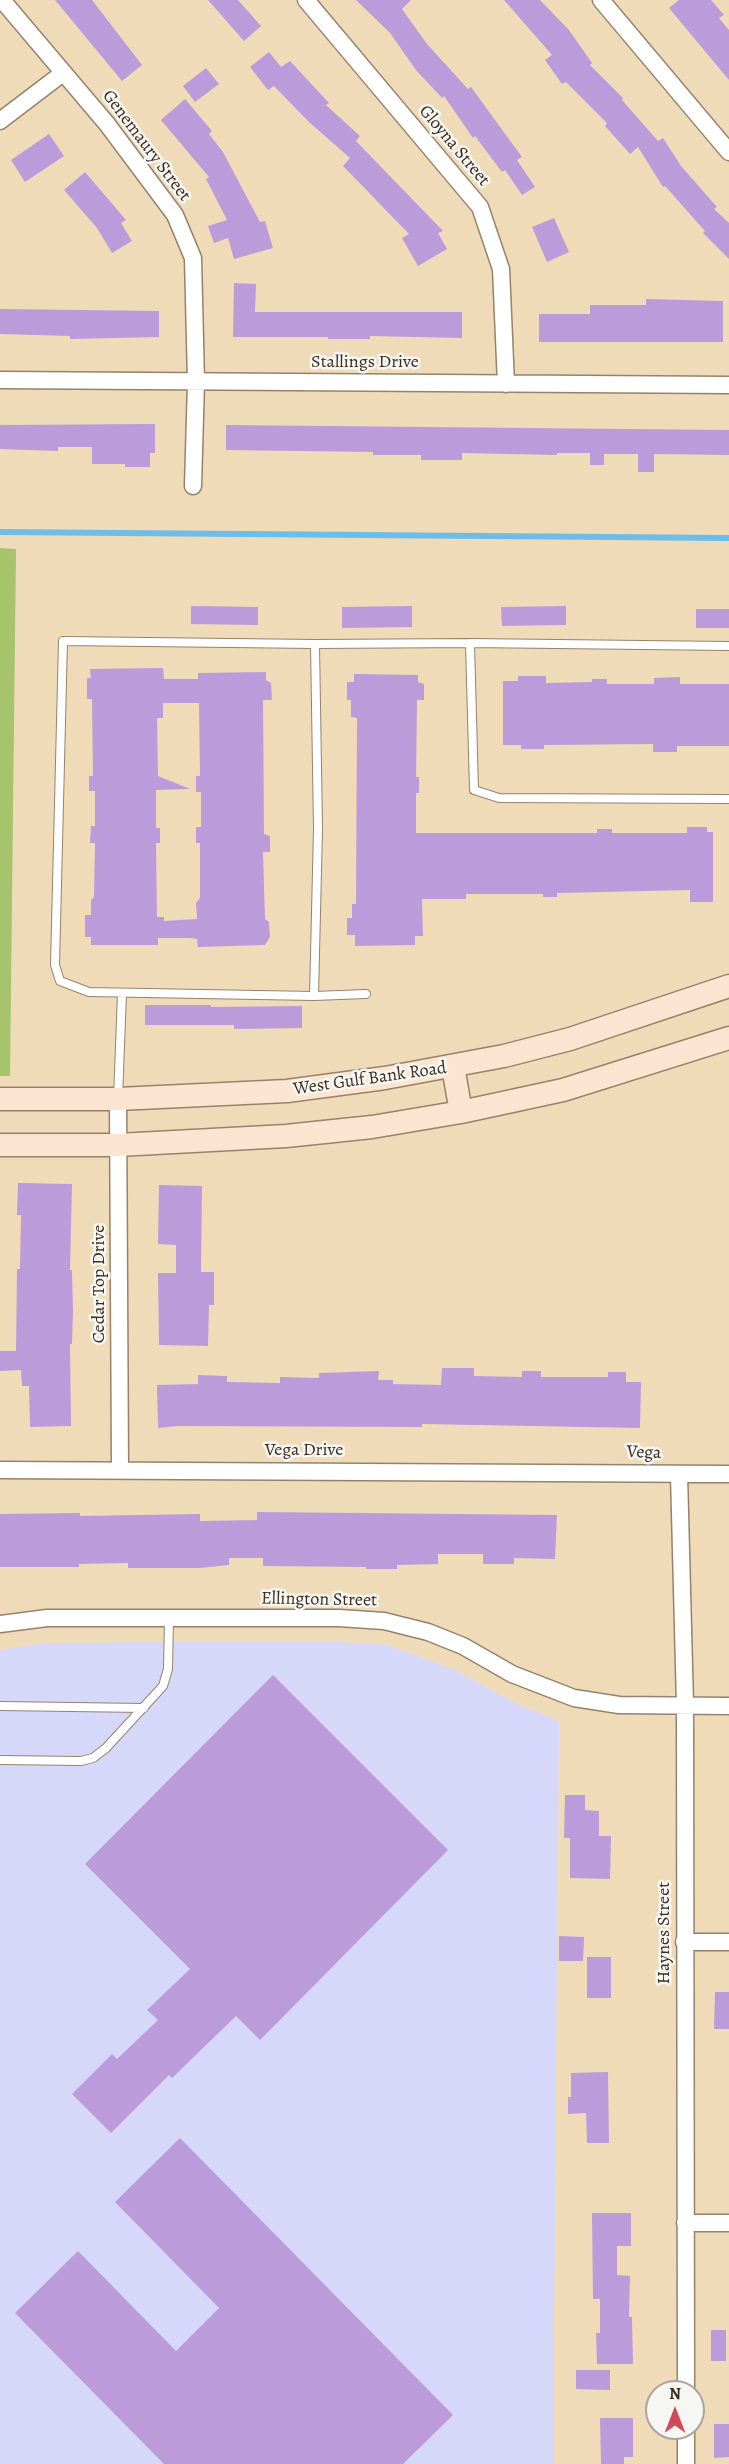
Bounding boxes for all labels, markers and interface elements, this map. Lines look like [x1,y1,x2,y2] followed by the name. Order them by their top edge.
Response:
[97,86,195,206] street label: Genemaury Street
[414,101,494,191] street label: Gloyna Street
[311,352,419,374] street label: Stallings Drive
[292,1058,448,1100] street label: West Gulf Bank Road
[89,1225,111,1343] street label: Cedar Top Drive
[265,1440,343,1462] street label: Vega Drive
[626,1442,662,1464] street label: Vega
[261,1588,377,1612] street label: Ellington Street
[654,1882,676,1984] street label: Haynes Street
[645,2380,705,2440] north arrow
[669,2383,681,2405] text: N

